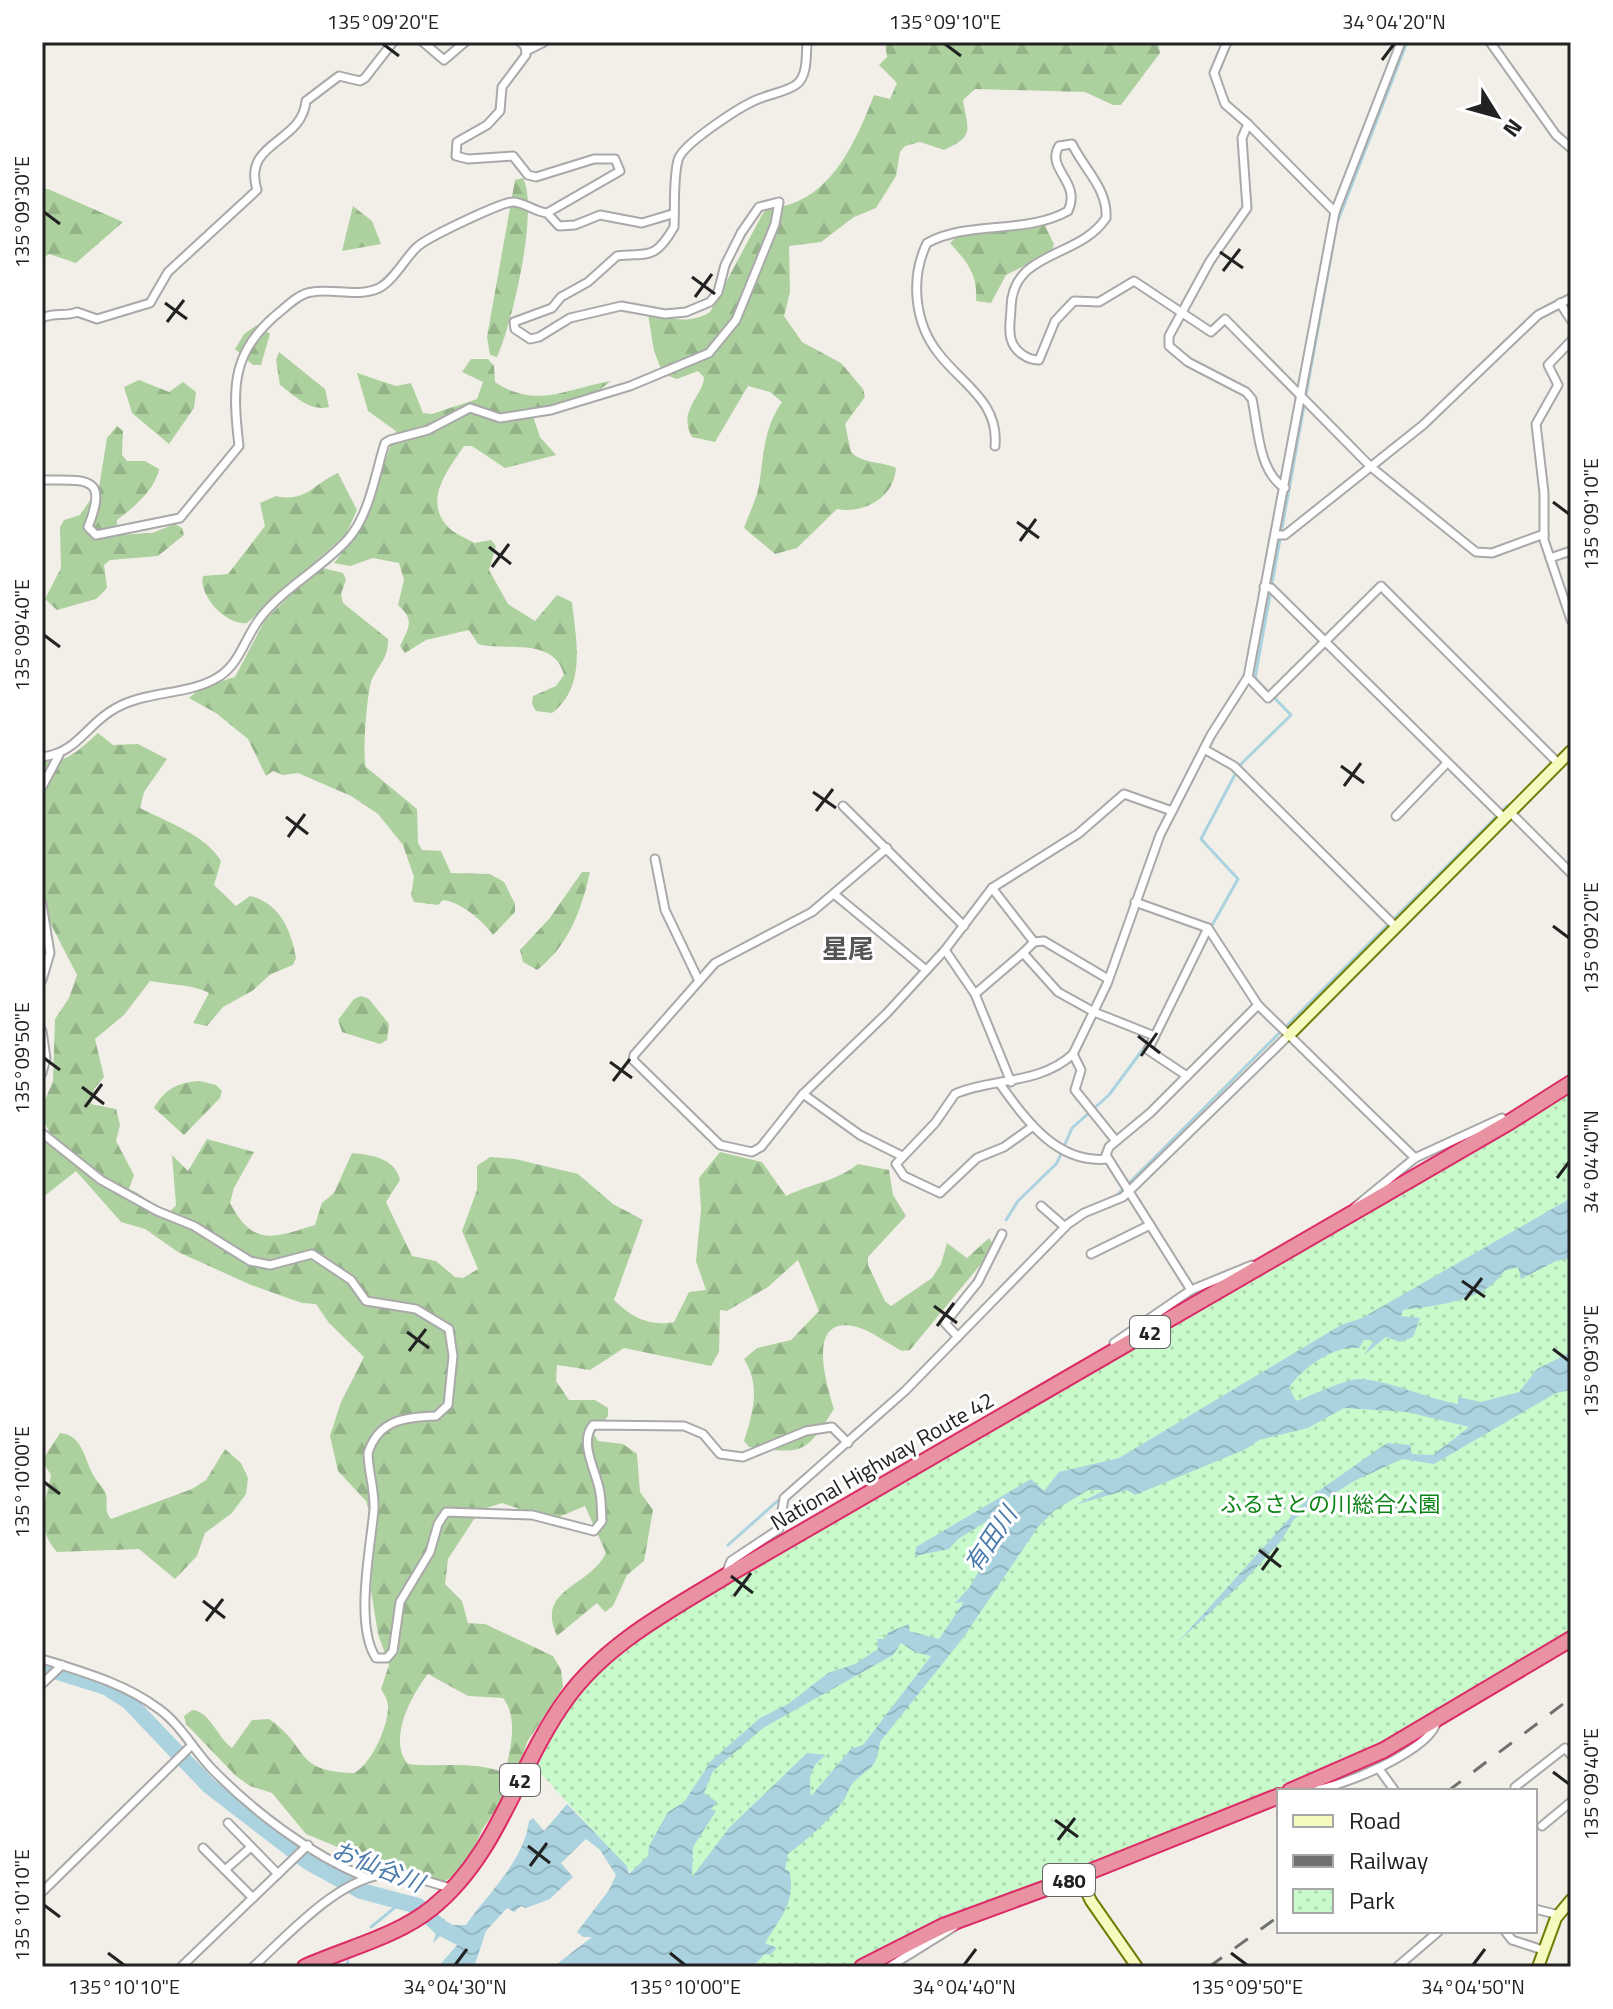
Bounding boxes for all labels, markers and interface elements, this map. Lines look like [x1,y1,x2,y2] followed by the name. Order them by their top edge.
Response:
[327,6,439,37] text: 135°09'20"E
[889,6,1001,37] text: 135°09'10"E
[1342,6,1446,37] text: 34°04'20"N
[1457,76,1537,156] north arrow
[1495,112,1531,144] text: N
[6,156,37,268] text: 135°09'30"E
[1575,458,1606,570] text: 135°09'10"E
[6,579,37,691] text: 135°09'40"E
[1575,882,1606,994] text: 135°09'20"E
[822,929,874,968] district label: 星尾
[6,1002,37,1114] text: 135°09'50"E
[1575,1110,1606,1214] text: 34°04'40"N
[1575,1305,1606,1417] text: 135°09'30"E
[1130,1316,1170,1348] road number: 42
[764,1383,1000,1539] street label: National Highway Route 42
[6,1426,37,1538] text: 135°10'00"E
[1220,1487,1440,1521] park label: ふるさとの川総合公園
[955,1497,1027,1579] water label: 有田川
[1575,1728,1606,1840] text: 135°09'40"E
[500,1764,540,1796] road number: 42
[1277,1789,1537,1933] legend
[1349,1802,1401,1838] text: Road
[327,1831,432,1902] water label: お仙谷川
[1349,1842,1429,1878] text: Railway
[6,1849,37,1961] text: 135°10'10"E
[1043,1864,1095,1896] road number: 480
[1349,1882,1395,1918] text: Park
[68,1971,180,2002] text: 135°10'10"E
[403,1971,507,2002] text: 34°04'30"N
[629,1971,741,2002] text: 135°10'00"E
[912,1971,1016,2002] text: 34°04'40"N
[1191,1971,1303,2002] text: 135°09'50"E
[1421,1971,1525,2002] text: 34°04'50"N

